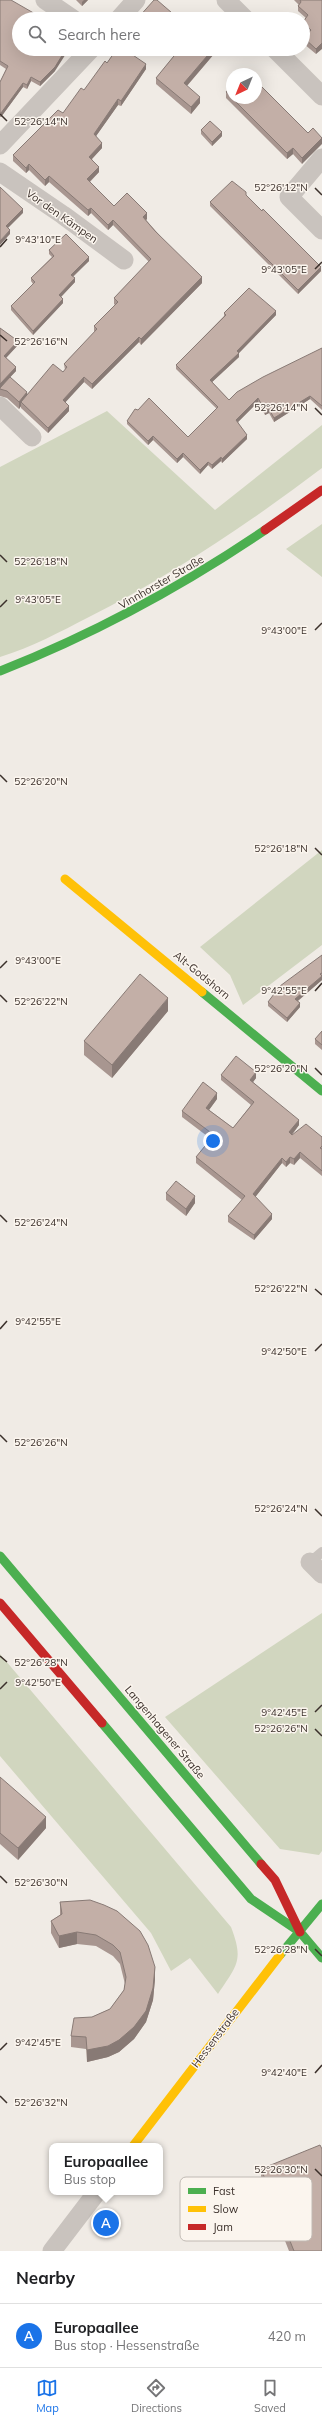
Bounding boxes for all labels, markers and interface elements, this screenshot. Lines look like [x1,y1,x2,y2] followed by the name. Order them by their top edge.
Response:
[12,12,310,56] search box
[26,23,48,45] icon: search
[58,25,140,44] text: Search here
[226,68,262,104] north arrow
[14,115,68,128] text: 52°26'14"N
[254,181,308,194] text: 52°26'12"N
[23,186,101,246] street label: Vor den Kämpen
[15,233,61,246] text: 9°43'10"E
[261,263,307,276] text: 9°43'05"E
[14,335,68,348] text: 52°26'16"N
[254,401,308,414] text: 52°26'14"N
[116,552,206,612] street label: Vinnhorster Straße
[14,555,68,568] text: 52°26'18"N
[15,593,61,606] text: 9°43'05"E
[261,624,307,637] text: 9°43'00"E
[14,775,68,788] text: 52°26'20"N
[254,842,308,855] text: 52°26'18"N
[171,948,233,1002] street label: Alt-Godshorn
[15,954,61,967] text: 9°43'00"E
[261,984,307,997] text: 9°42'55"E
[14,995,68,1008] text: 52°26'22"N
[254,1062,308,1075] text: 52°26'20"N
[203,1131,223,1151] your location
[14,1216,68,1229] text: 52°26'24"N
[254,1282,308,1295] text: 52°26'22"N
[15,1315,61,1328] text: 9°42'55"E
[261,1345,307,1358] text: 9°42'50"E
[14,1436,68,1449] text: 52°26'26"N
[254,1502,308,1515] text: 52°26'24"N
[14,1656,68,1669] text: 52°26'28"N
[15,1676,61,1689] text: 9°42'50"E
[122,1683,208,1781] street label: Langenhagener Straße
[261,1706,307,1719] text: 9°42'45"E
[254,1722,308,1735] text: 52°26'26"N
[14,1876,68,1889] text: 52°26'30"N
[254,1943,308,1956] text: 52°26'28"N
[188,2006,242,2070] street label: Hessenstraße
[15,2036,61,2049] text: 9°42'45"E
[261,2066,307,2079] text: 9°42'40"E
[14,2096,68,2109] text: 52°26'32"N
[49,2143,163,2195] popup
[64,2152,148,2171] text: Europaallee
[254,2163,308,2176] text: 52°26'30"N
[64,2171,116,2187] text: Bus stop
[180,2177,312,2241] legend
[213,2184,235,2198] text: Fast
[213,2202,239,2216] text: Slow
[93,2208,119,2238] pin: A
[213,2220,233,2234] text: Jam
[16,2267,75,2288] text: Nearby
[54,2318,139,2337] text: Europaallee
[24,2328,34,2344] text: A
[268,2328,306,2344] text: 420 m
[54,2337,199,2353] text: Bus stop · Hessenstraße
[36,2377,59,2415] tab: Map
[131,2377,182,2415] tab: Directions
[254,2377,286,2415] tab: Saved

